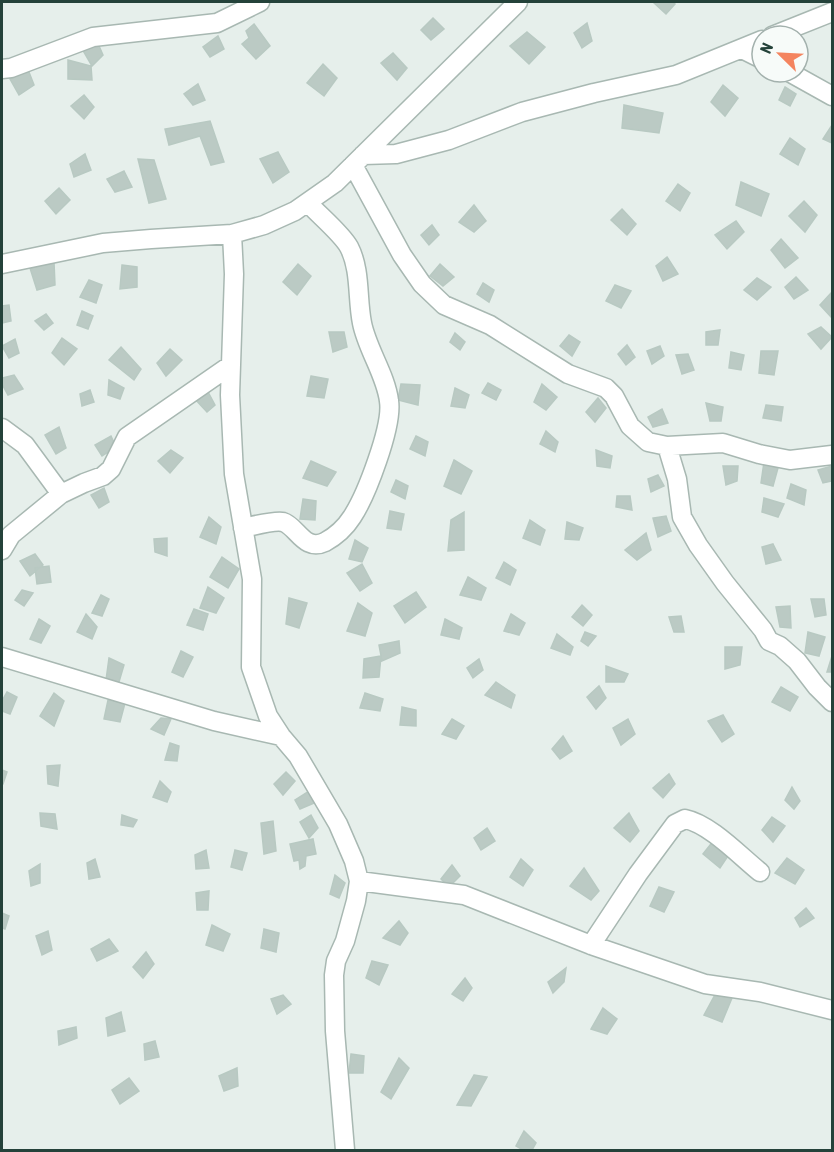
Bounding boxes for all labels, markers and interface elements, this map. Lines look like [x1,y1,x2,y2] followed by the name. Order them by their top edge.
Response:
[750,24,810,84] north arrow
[756,40,776,56] text: N

